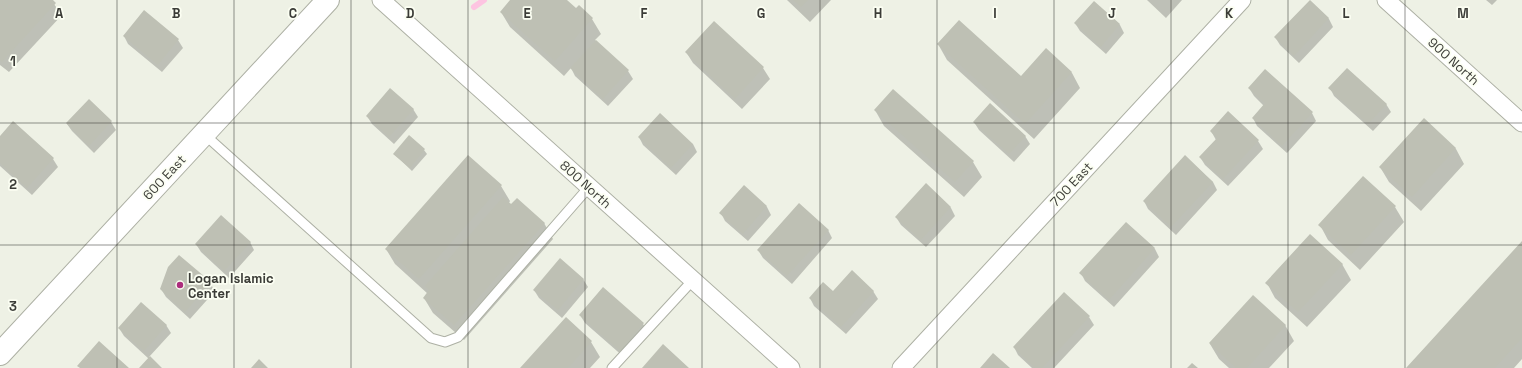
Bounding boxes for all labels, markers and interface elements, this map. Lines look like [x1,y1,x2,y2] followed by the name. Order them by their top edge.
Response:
[55,5,64,22] text: A
[172,5,181,22] text: B
[289,5,297,22] text: C
[406,5,415,22] text: D
[523,5,531,22] text: E
[641,5,648,22] text: F
[757,5,765,22] text: G
[874,5,882,22] text: H
[993,5,997,22] text: I
[1108,5,1116,22] text: J
[1225,5,1234,22] text: K
[1342,5,1350,22] text: L
[1457,5,1469,22] text: M
[1424,34,1483,89] street label: 900 North
[10,53,16,70] text: 1
[139,151,189,203] street label: 600 East
[556,157,615,212] street label: 800 North
[1047,159,1096,210] street label: 700 East
[9,176,17,193] text: 2
[188,270,274,302] place label: Logan Islamic Center
[175,280,185,290] marker: Logan Islamic Center
[9,298,17,315] text: 3

